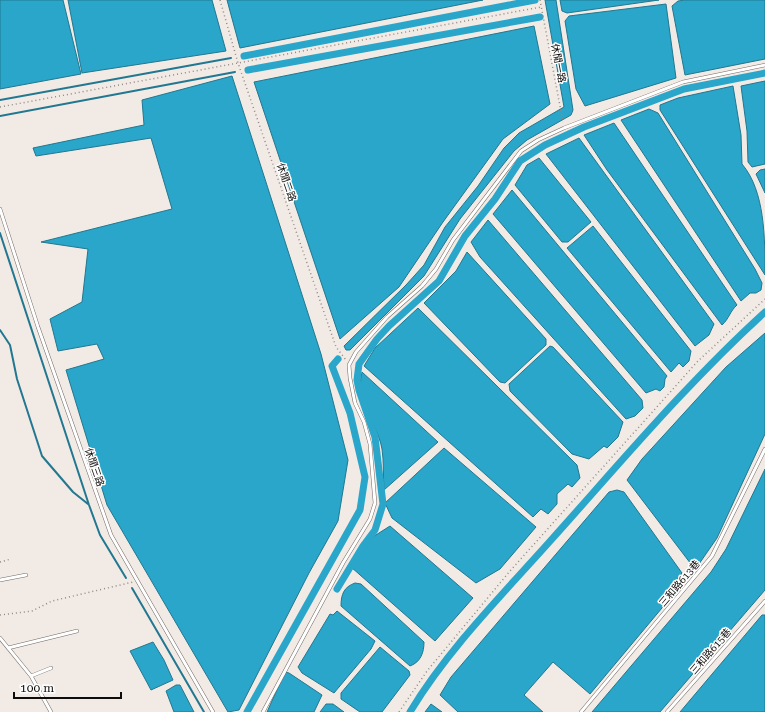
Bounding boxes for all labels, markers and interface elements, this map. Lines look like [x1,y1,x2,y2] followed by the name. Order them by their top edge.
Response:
[549,42,568,84] street label: 休閒一路
[275,161,298,203] street label: 休閒二路
[83,446,106,488] street label: 休閒三路
[657,558,702,609] street label: 三和路613巷
[688,626,733,676] street label: 三和路615巷
[14,674,121,700] scale bar
[20,681,54,695] text: 100 m

